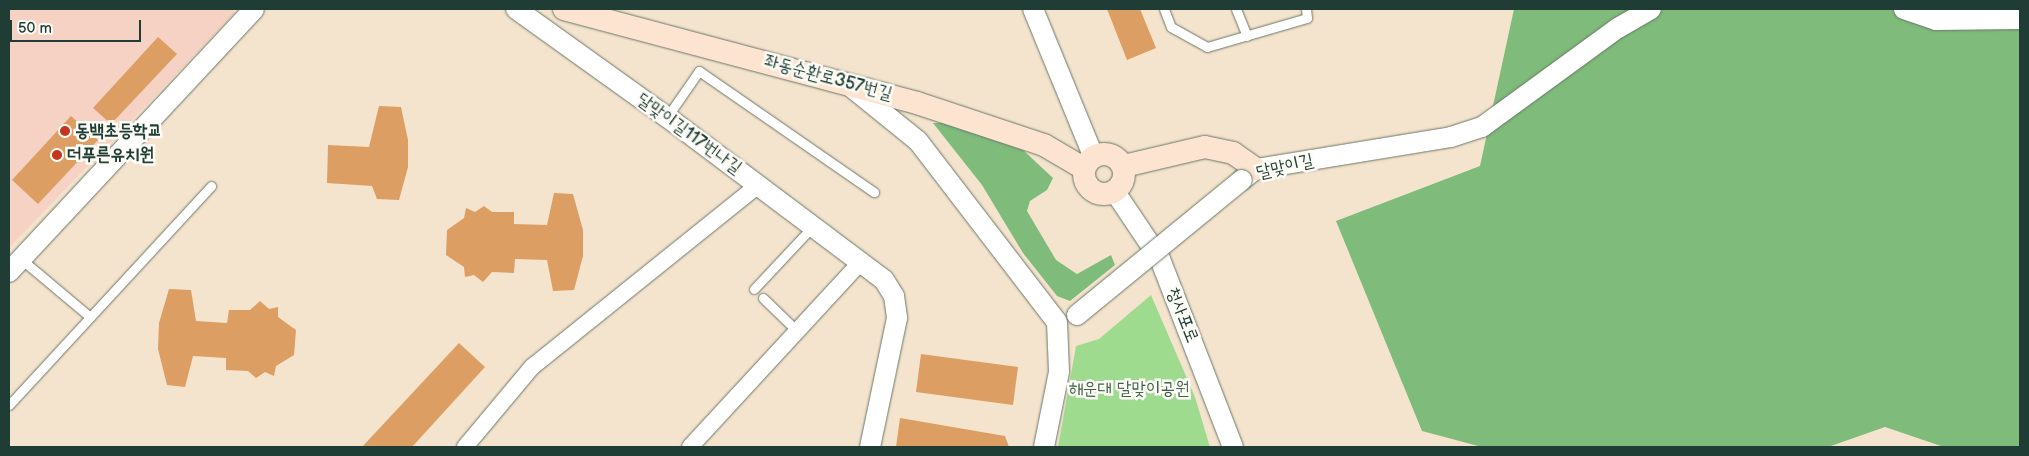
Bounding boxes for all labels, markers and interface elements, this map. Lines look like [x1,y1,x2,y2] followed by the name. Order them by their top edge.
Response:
[12,10,144,42] scale bar
[18,19,52,38] text: 50 m
[762,51,894,105] street label: 좌동순환로357번길
[632,89,746,179] street label: 달맞이길117번나길
[75,120,162,142] place label: 동백초등학교
[59,125,71,137] marker: 동백초등학교
[67,144,154,166] place label: 더푸른유치원
[51,149,63,161] marker: 더푸른유치원
[1254,150,1316,184] street label: 달맞이길
[1161,284,1203,346] street label: 청사포로
[1069,378,1189,400] park label: 해운대 달맞이공원

